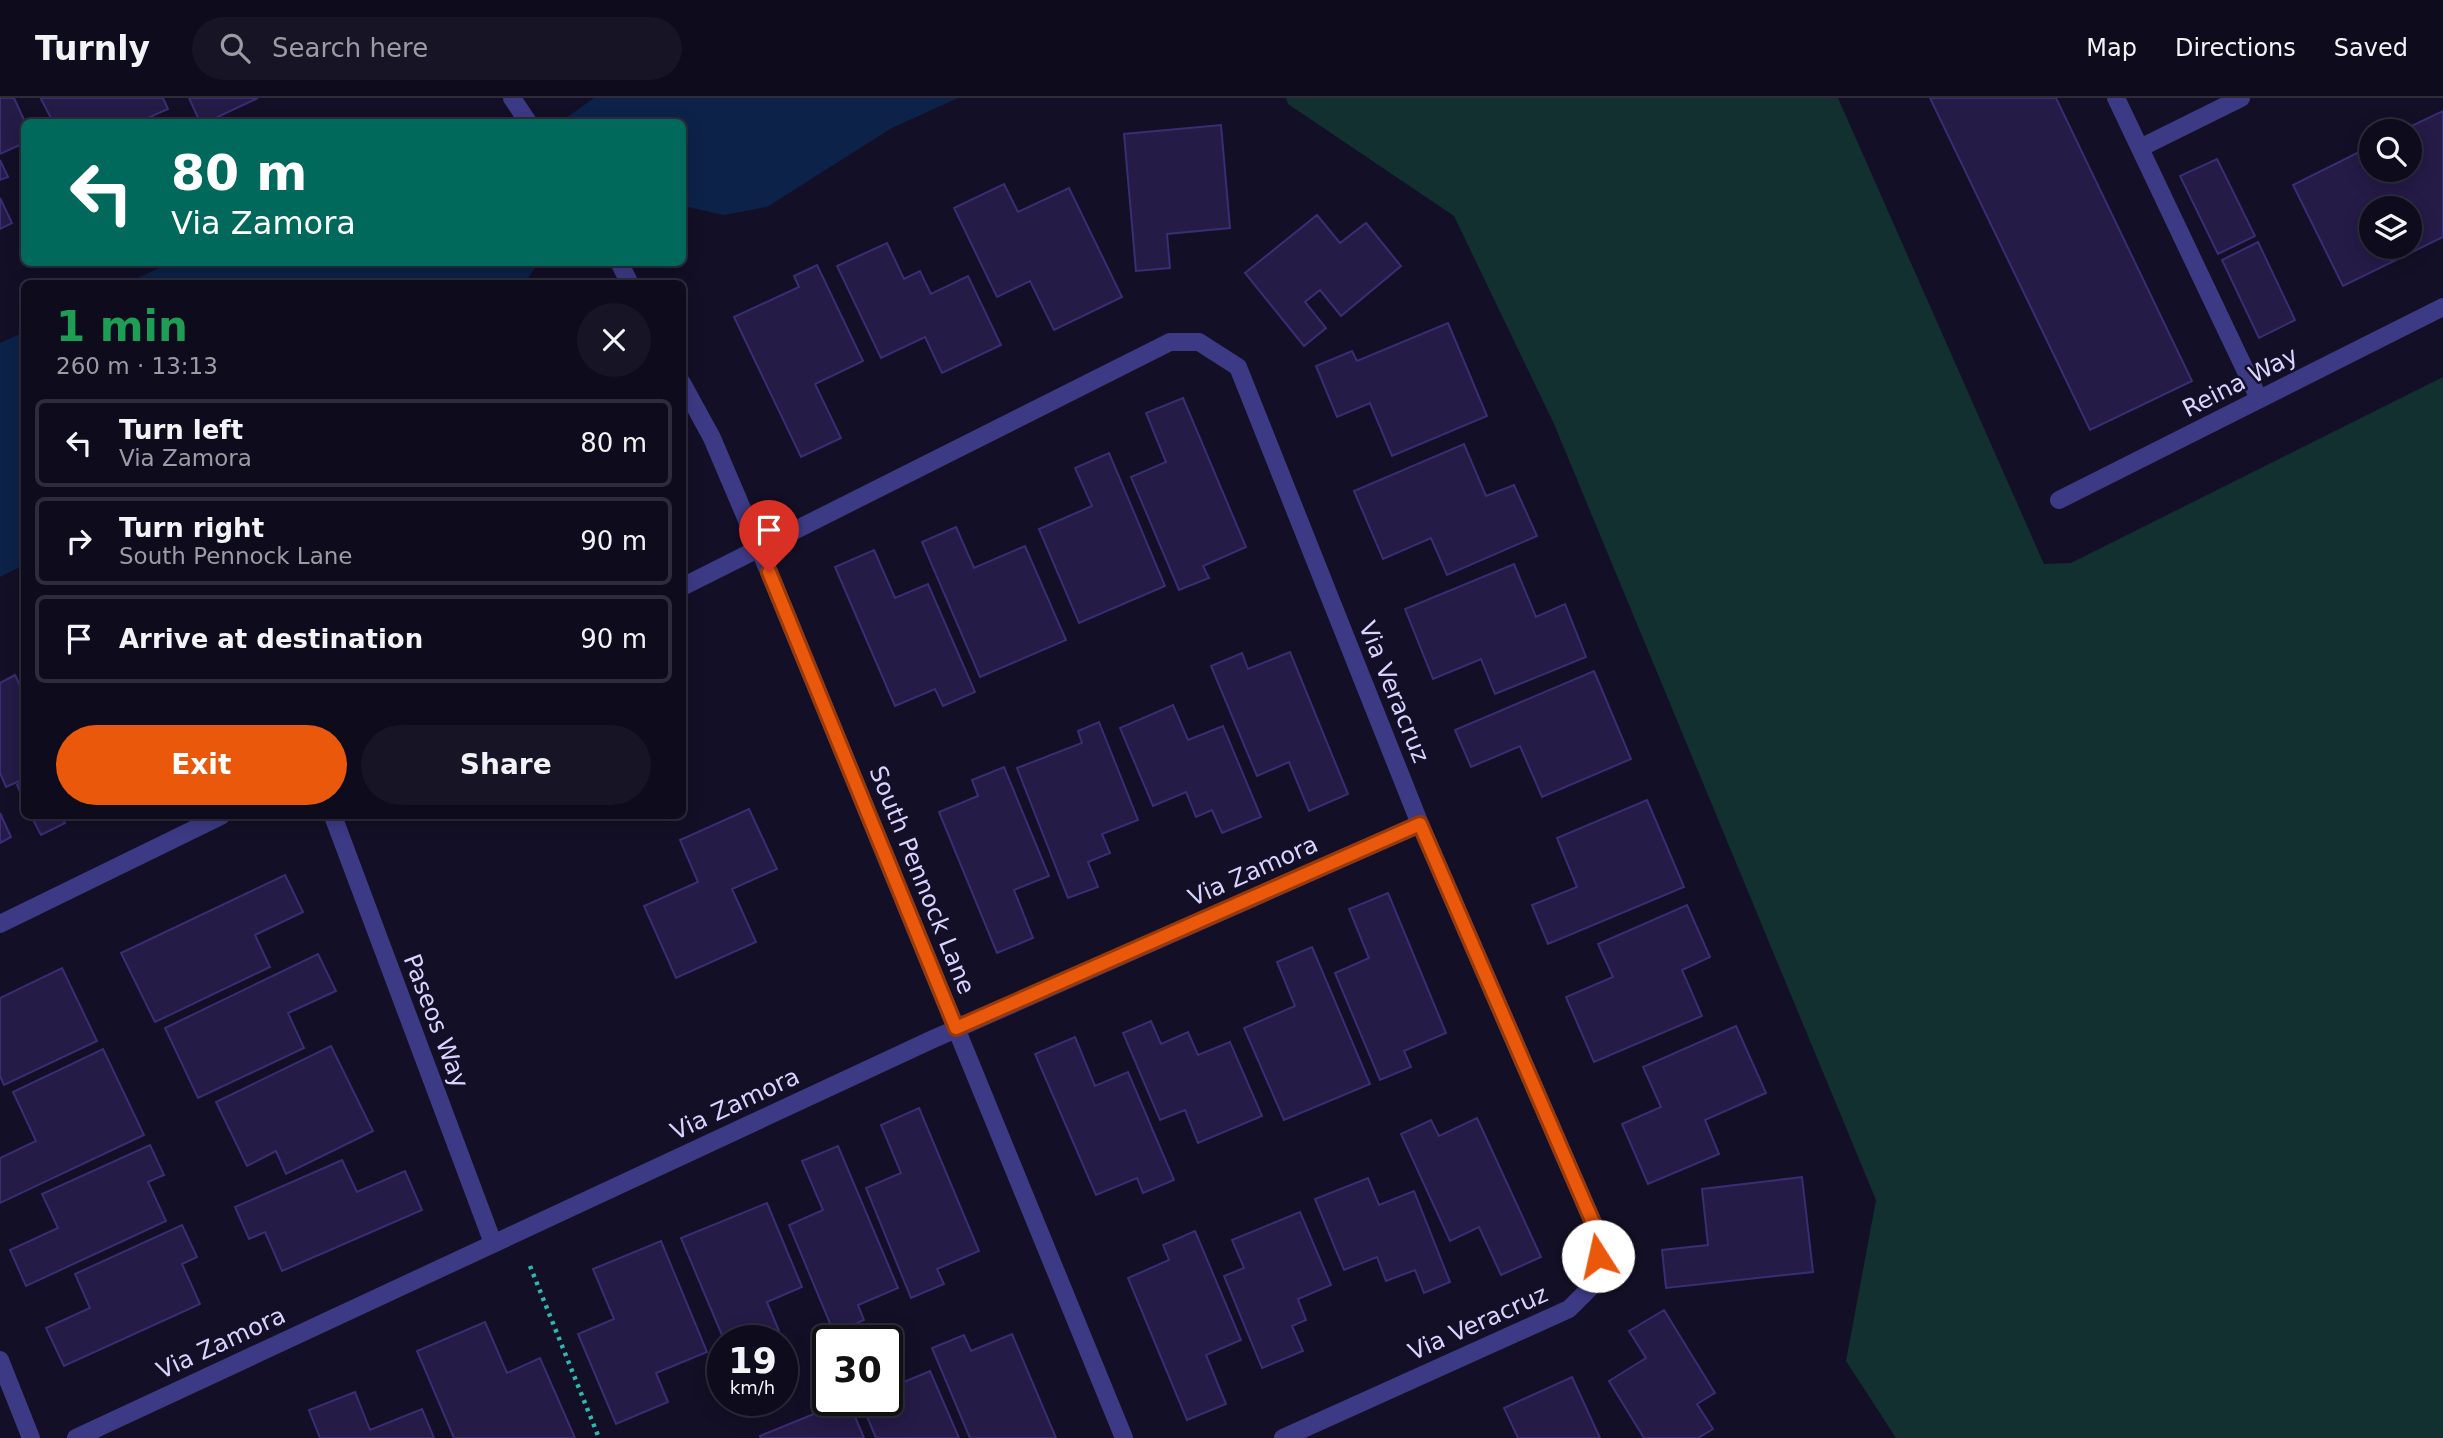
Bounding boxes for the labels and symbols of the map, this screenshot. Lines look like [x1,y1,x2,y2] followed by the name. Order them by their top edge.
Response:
[2178,341,2302,423] street label: Reina Way
[739,500,799,572] pin
[1353,617,1435,767] street label: Via Veracruz
[863,762,981,998] street label: South Pennock Lane
[1184,830,1322,912] street label: Via Zamora
[398,950,474,1092] street label: Paseos Way
[666,1062,804,1146] street label: Via Zamora
[1561,1219,1635,1293] position arrow
[1404,1280,1552,1366] street label: Via Veracruz
[152,1301,290,1385] street label: Via Zamora
[812,1325,903,1416] speed limit sign: 30

